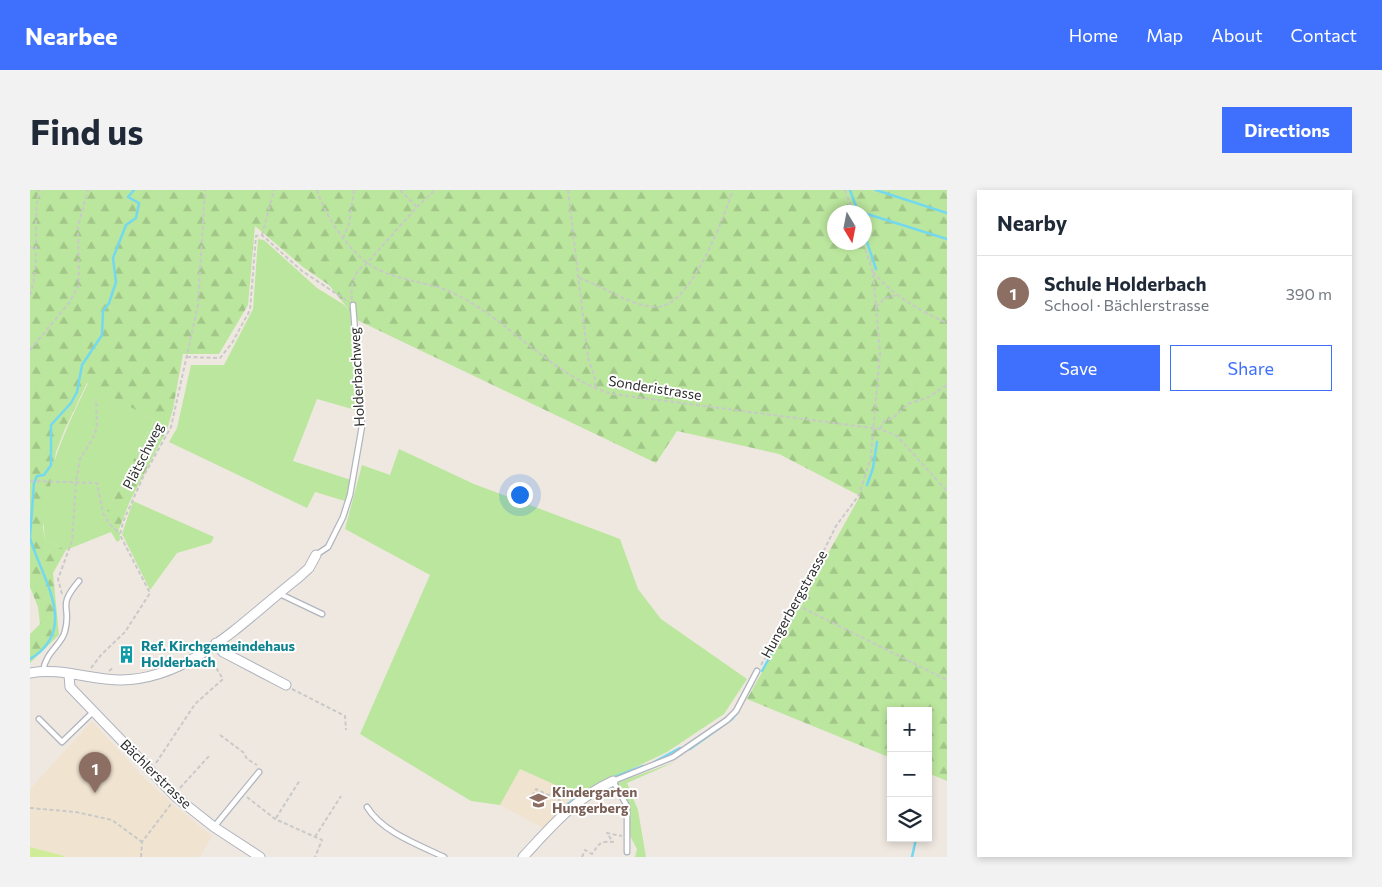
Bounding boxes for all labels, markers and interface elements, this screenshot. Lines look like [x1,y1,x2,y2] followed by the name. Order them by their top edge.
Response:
[25,21,118,50] text: Nearbee
[1069,24,1118,46] text: Home
[1146,24,1183,46] text: Map
[1211,24,1263,46] text: About
[1291,24,1357,46] text: Contact
[1222,107,1352,153] button: Directions
[30,109,144,152] text: Find us
[827,205,872,250] north arrow
[997,210,1067,235] text: Nearby
[1044,272,1206,295] text: Schule Holderbach
[1009,284,1017,303] text: 1
[1286,284,1332,303] text: 390 m
[1044,295,1209,314] text: School · Bächlerstrasse
[345,326,368,427] street label: Holderbachweg
[997,345,1160,391] button: Save
[1170,345,1332,391] button: Share
[607,372,703,403] street label: Sonderistrasse
[119,419,167,492] street label: Plätschweg
[507,482,533,508] your location
[757,547,830,661] street label: Hungerbergstrasse
[141,637,296,670] place label: Ref. Kirchgemeindehaus Holderbach
[117,644,137,664] building icon: Ref. Kirchgemeindehaus Holderbach
[887,707,932,842] map controls
[887,707,932,752] button: +
[117,735,196,812] street label: Bächlerstrasse
[79,752,111,793] pin: 1
[887,752,932,797] button: −
[552,783,637,816] place label: Kindergarten Hungerberg
[528,790,548,810] school or university icon: Kindergarten Hungerberg
[887,797,932,842] button: layers

